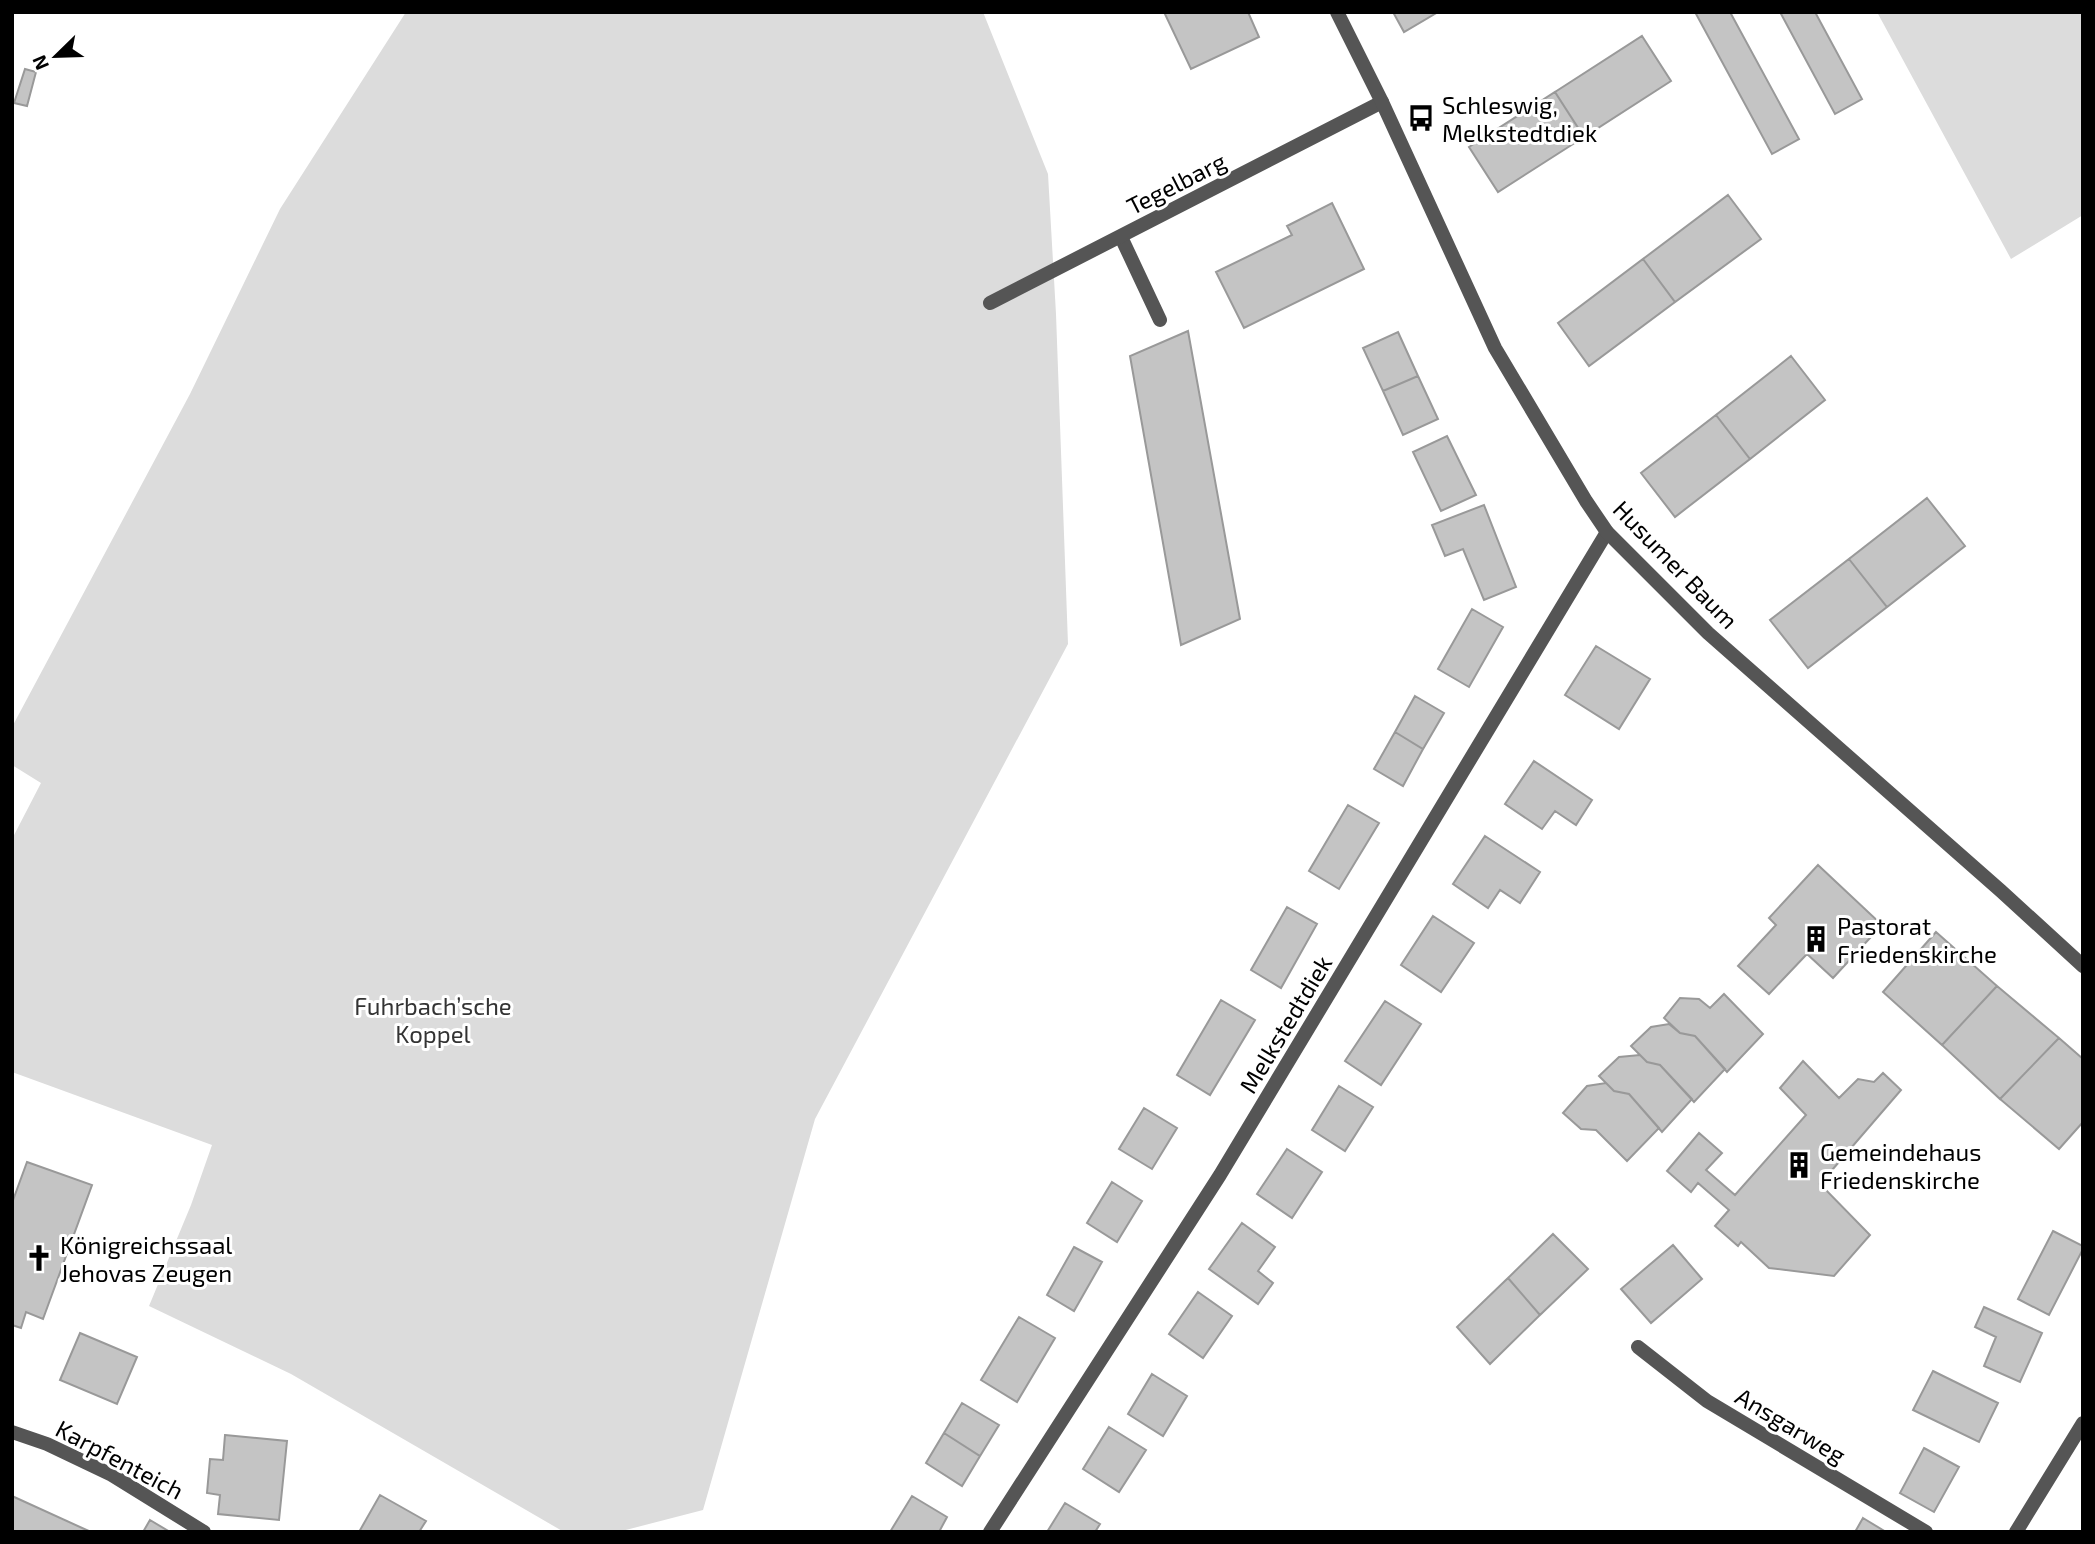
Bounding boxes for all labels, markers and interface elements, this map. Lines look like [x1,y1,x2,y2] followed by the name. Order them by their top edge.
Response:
[21,21,91,91] north arrow
[27,52,53,74] text: N
[1442,90,1597,147] place label: Schleswig, Melkstedtdiek
[1406,103,1436,133] bus stop icon: Schleswig, Melkstedtdiek
[1122,146,1230,220] street label: Tegelbarg
[1608,494,1744,634] street label: Husumer Baum
[1837,911,1997,968] place label: Pastorat Friedenskirche
[1801,924,1831,954] building icon: Pastorat Friedenskirche
[1233,950,1337,1098] street label: Melkstedtdiek
[354,991,512,1048] park label: Fuhrbach’sche Koppel
[1820,1137,1981,1194] place label: Gemeindehaus Friedenskirche
[1784,1150,1814,1180] building icon: Gemeindehaus Friedenskirche
[60,1230,233,1287] place label: Königreichssaal Jehovas Zeugen
[24,1243,54,1273] church icon: Königreichssaal Jehovas Zeugen
[1731,1381,1851,1469] street label: Ansgarweg
[51,1413,189,1505] street label: Karpfenteich

